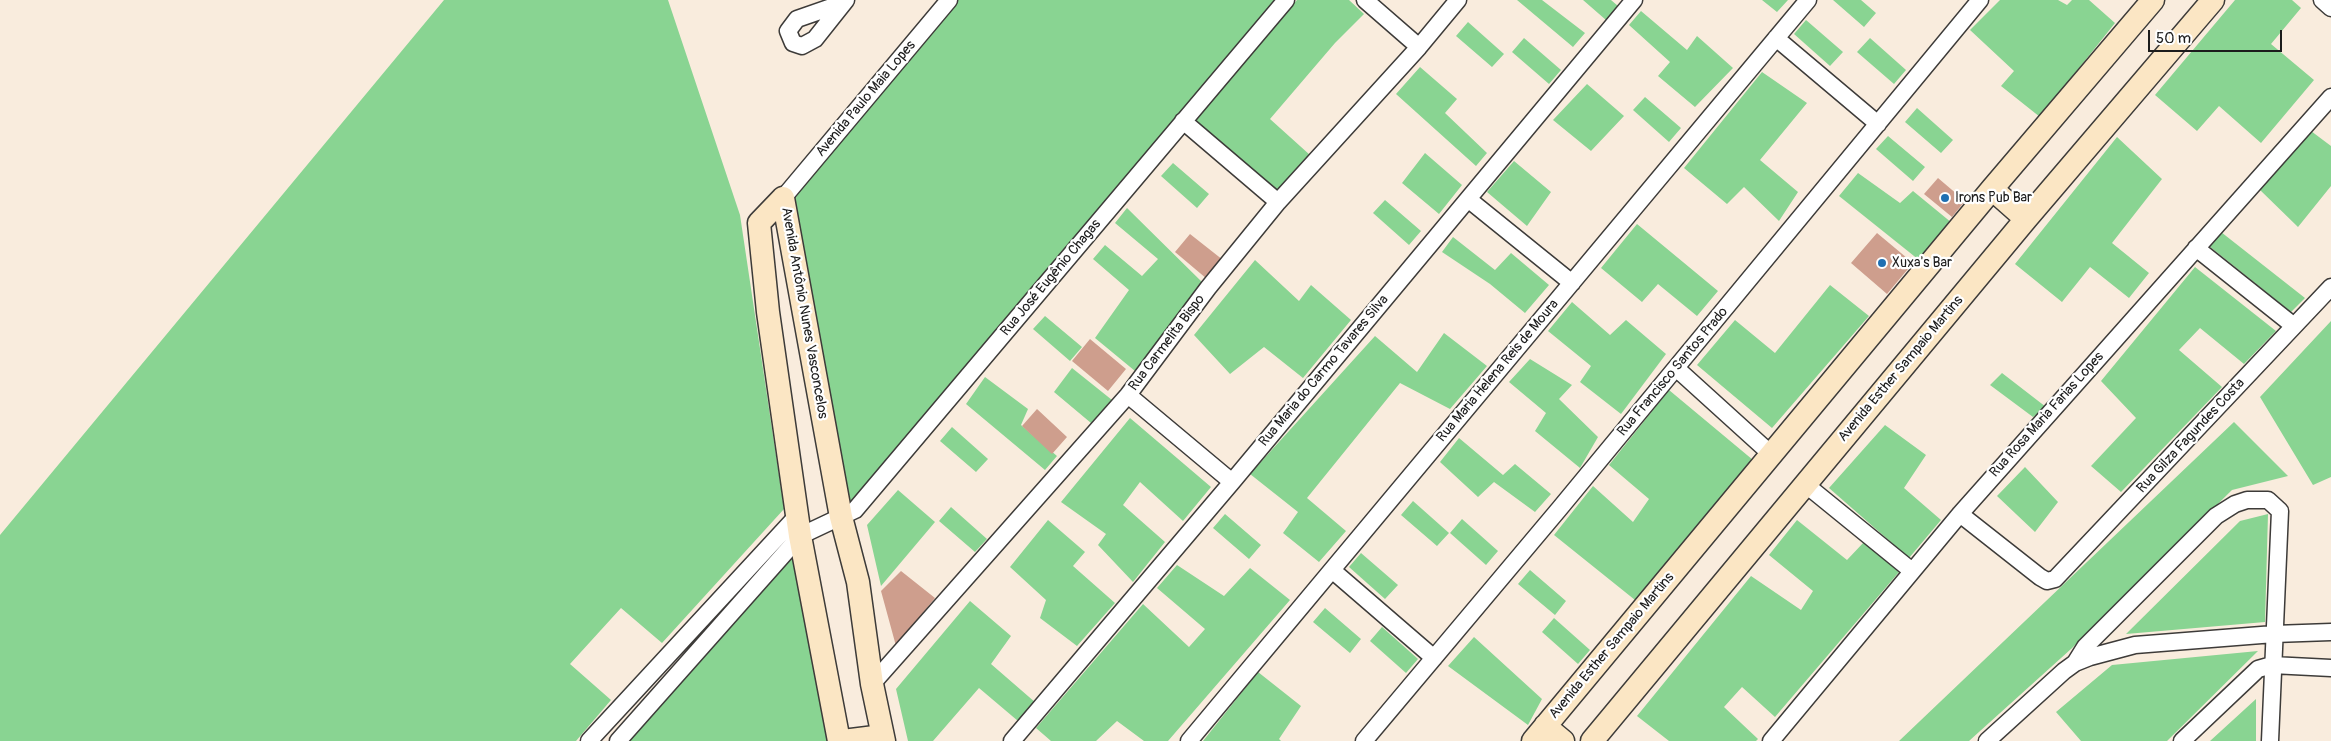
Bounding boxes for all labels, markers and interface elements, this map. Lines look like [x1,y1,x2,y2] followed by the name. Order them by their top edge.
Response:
[2151,20,2285,52] scale bar
[2156,29,2191,48] text: 50 m
[813,38,919,160] street label: Avenida Paulo Maia Lopes
[1955,190,2032,206] place label: Irons Pub Bar
[1939,192,1951,204] marker: Irons Pub Bar
[777,206,831,420] street label: Avenida Antônio Nunes Vasconcelos
[997,216,1105,340] street label: Rua José Eugênio Chagas
[1892,255,1952,271] place label: Xuxa's Bar
[1876,257,1888,269] marker: Xuxa's Bar
[1125,292,1209,394] street label: Rua Carmelita Bispo
[1256,292,1392,450] street label: Rua Maria do Carmo Tavares Silva
[1835,293,1967,445] street label: Avenida Esther Sampaio Martins
[1433,296,1563,446] street label: Rua Maria Helena Reis de Moura
[1614,304,1732,440] street label: Rua Francisco Santos Prado
[1986,349,2108,481] street label: Rua Rosa Maria Farias Lopes
[2134,375,2248,497] street label: Rua Gilza Fagundes Costa
[1546,570,1678,722] street label: Avenida Esther Sampaio Martins

